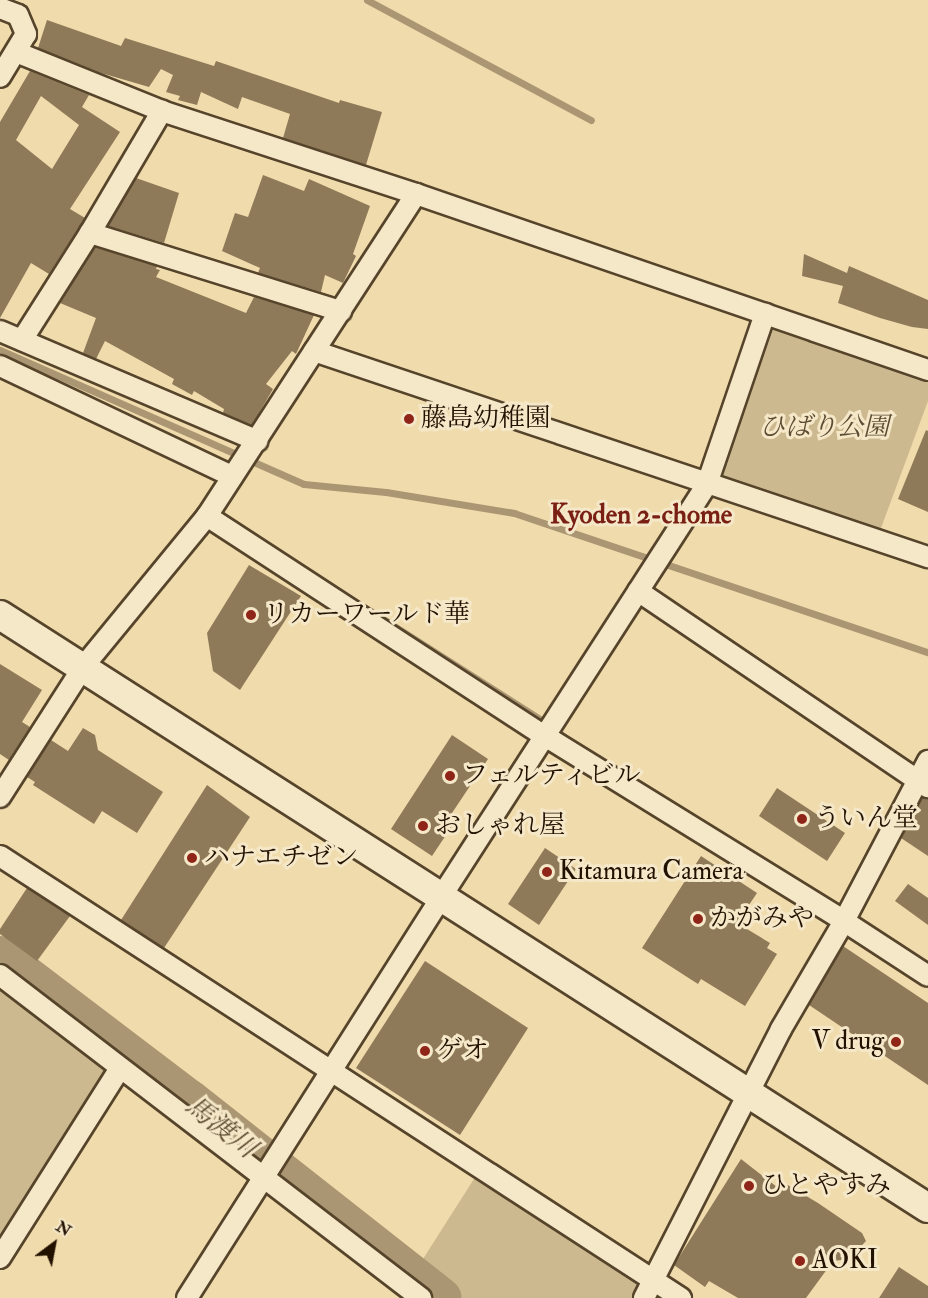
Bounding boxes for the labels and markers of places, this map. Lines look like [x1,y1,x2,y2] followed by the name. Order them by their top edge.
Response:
[421,403,551,435] place label: 藤島幼稚園
[402,412,416,426] marker: 藤島幼稚園
[263,599,471,631] place label: リカーワールド華
[244,608,258,622] marker: リカーワールド華
[462,760,644,792] place label: フェルティビル
[443,769,457,783] marker: フェルティビル
[814,803,918,835] place label: ういん堂
[435,810,565,842] place label: おしゃれ屋
[795,812,809,826] marker: ういん堂
[416,819,430,833] marker: おしゃれ屋
[204,842,360,874] place label: ハナエチゼン
[185,851,199,865] marker: ハナエチゼン
[559,856,743,888] place label: Kitamura Camera
[540,865,554,879] marker: Kitamura Camera
[710,903,814,935] place label: かがみや
[691,912,705,926] marker: かがみや
[811,1026,884,1058] place label: V drug
[437,1035,489,1067] place label: ゲオ
[889,1035,903,1049] marker: V drug
[418,1044,432,1058] marker: ゲオ
[761,1170,891,1202] place label: ひとやすみ
[742,1179,756,1193] marker: ひとやすみ
[812,1245,878,1277] place label: AOKI
[793,1254,807,1268] marker: AOKI

